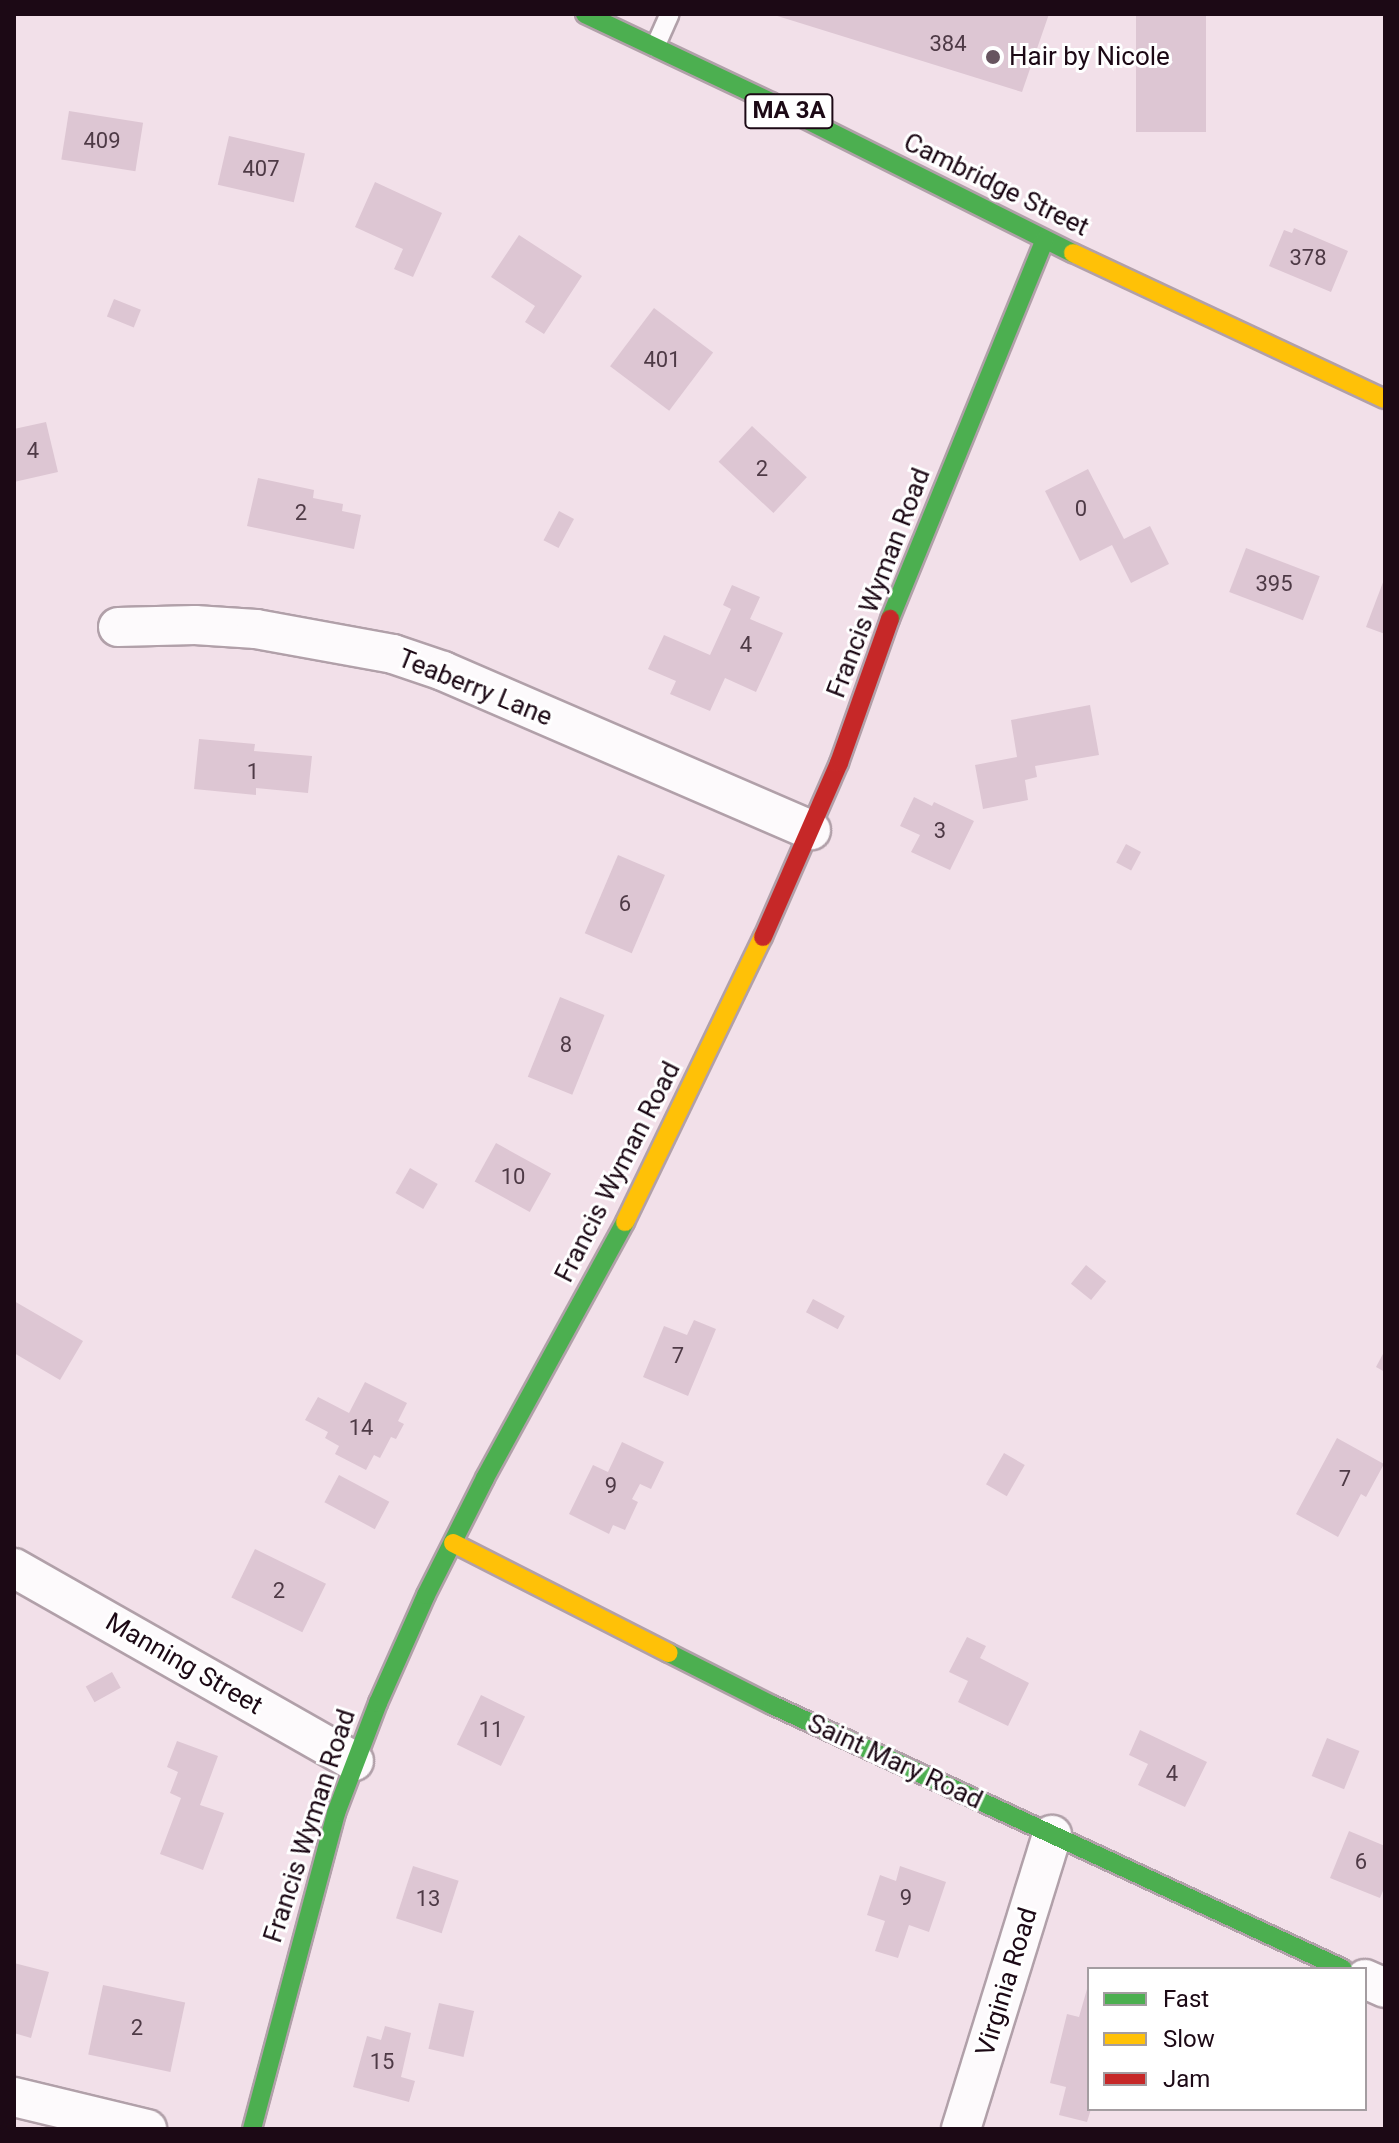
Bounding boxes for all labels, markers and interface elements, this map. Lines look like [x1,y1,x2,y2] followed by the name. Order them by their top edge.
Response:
[929,31,967,57] house number: 384
[1009,41,1170,73] place label: Hair by Nicole
[984,48,1002,66] marker: Hair by Nicole
[743,91,835,131] road number: MA 3A
[899,127,1093,243] street label: Cambridge Street
[83,128,121,154] house number: 409
[242,156,280,182] house number: 407
[1289,245,1327,271] house number: 378
[643,347,681,373] house number: 401
[27,438,39,464] house number: 4
[756,456,768,482] house number: 2
[821,464,937,702] street label: Francis Wyman Road
[1075,496,1087,522] house number: 0
[295,500,307,526] house number: 2
[1255,571,1293,597] house number: 395
[740,632,752,658] house number: 4
[393,643,557,733] street label: Teaberry Lane
[247,759,259,785] house number: 1
[934,818,946,844] house number: 3
[619,891,631,917] house number: 6
[560,1032,572,1058] house number: 8
[549,1056,687,1288] street label: Francis Wyman Road
[501,1164,525,1190] house number: 10
[672,1343,684,1369] house number: 7
[349,1415,373,1441] house number: 14
[1339,1466,1351,1492] house number: 7
[605,1473,617,1499] house number: 9
[273,1578,285,1604] house number: 2
[100,1607,268,1721] street label: Manning Street
[258,1705,362,1947] street label: Francis Wyman Road
[803,1708,987,1816] street label: Saint Mary Road
[479,1717,503,1743] house number: 11
[1166,1761,1178,1787] house number: 4
[1355,1849,1367,1875] house number: 6
[900,1885,912,1911] house number: 9
[416,1886,440,1912] house number: 13
[970,1904,1044,2060] street label: Virginia Road
[1087,1967,1367,2111] legend
[1163,1985,1209,2013] text: Fast
[131,2015,143,2041] house number: 2
[1163,2025,1215,2053] text: Slow
[370,2049,394,2075] house number: 15
[1163,2065,1210,2093] text: Jam

